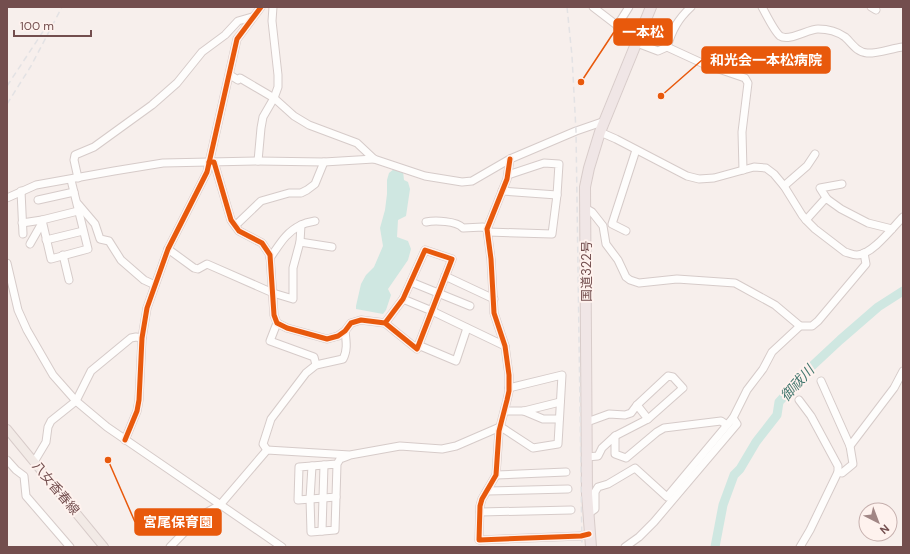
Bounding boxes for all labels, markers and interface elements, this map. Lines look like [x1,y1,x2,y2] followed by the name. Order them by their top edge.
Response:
[14,12,91,38] scale bar
[20,18,54,34] text: 100 m
[614,19,672,45] callout: 一本松
[622,23,664,41] text: 一本松
[702,47,830,73] callout: 和光会一本松病院
[710,51,822,69] text: 和光会一本松病院
[578,240,595,302] street label: 国道322号
[776,360,819,405] water label: 御祓川
[29,458,83,518] street label: 八女香春線
[858,502,898,542] north arrow
[135,509,221,535] callout: 宮尾保育園
[143,513,213,531] text: 宮尾保育園
[877,522,892,537] text: N

